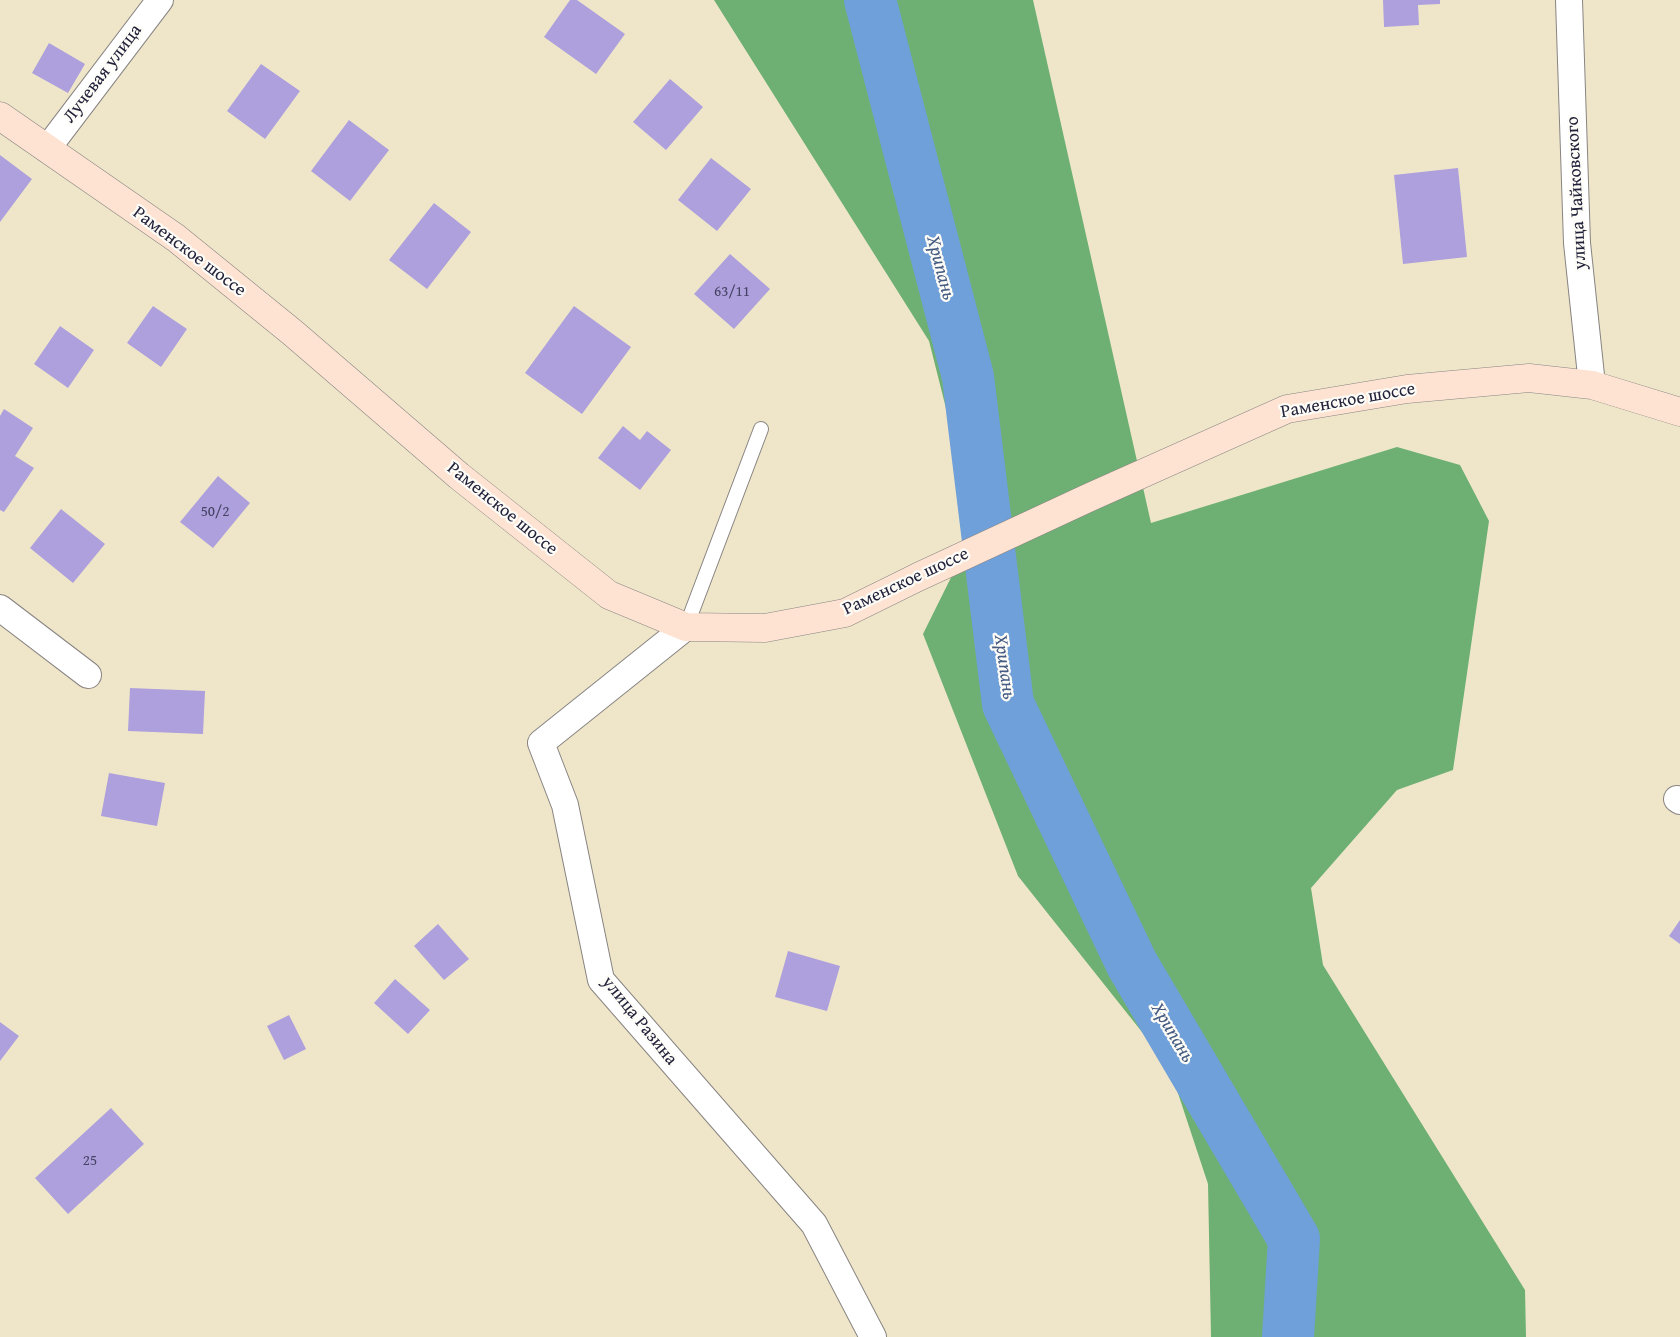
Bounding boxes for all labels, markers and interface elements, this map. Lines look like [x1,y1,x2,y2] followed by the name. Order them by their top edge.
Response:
[59,21,147,127] street label: Лучевая улица
[1562,116,1592,270] street label: улица Чайковского
[128,202,250,302] street label: Раменское шоссе
[920,233,960,303] water label: Хрипань
[714,283,750,301] house number: 63/11
[1279,379,1417,423] street label: Раменское шоссе
[442,458,562,560] street label: Раменское шоссе
[201,503,229,521] house number: 50/2
[840,543,972,621] street label: Раменское шоссе
[988,633,1020,701] water label: Хрипань
[597,972,681,1070] street label: улица Разина
[1145,999,1199,1067] water label: Хрипань
[83,1152,97,1170] house number: 25

